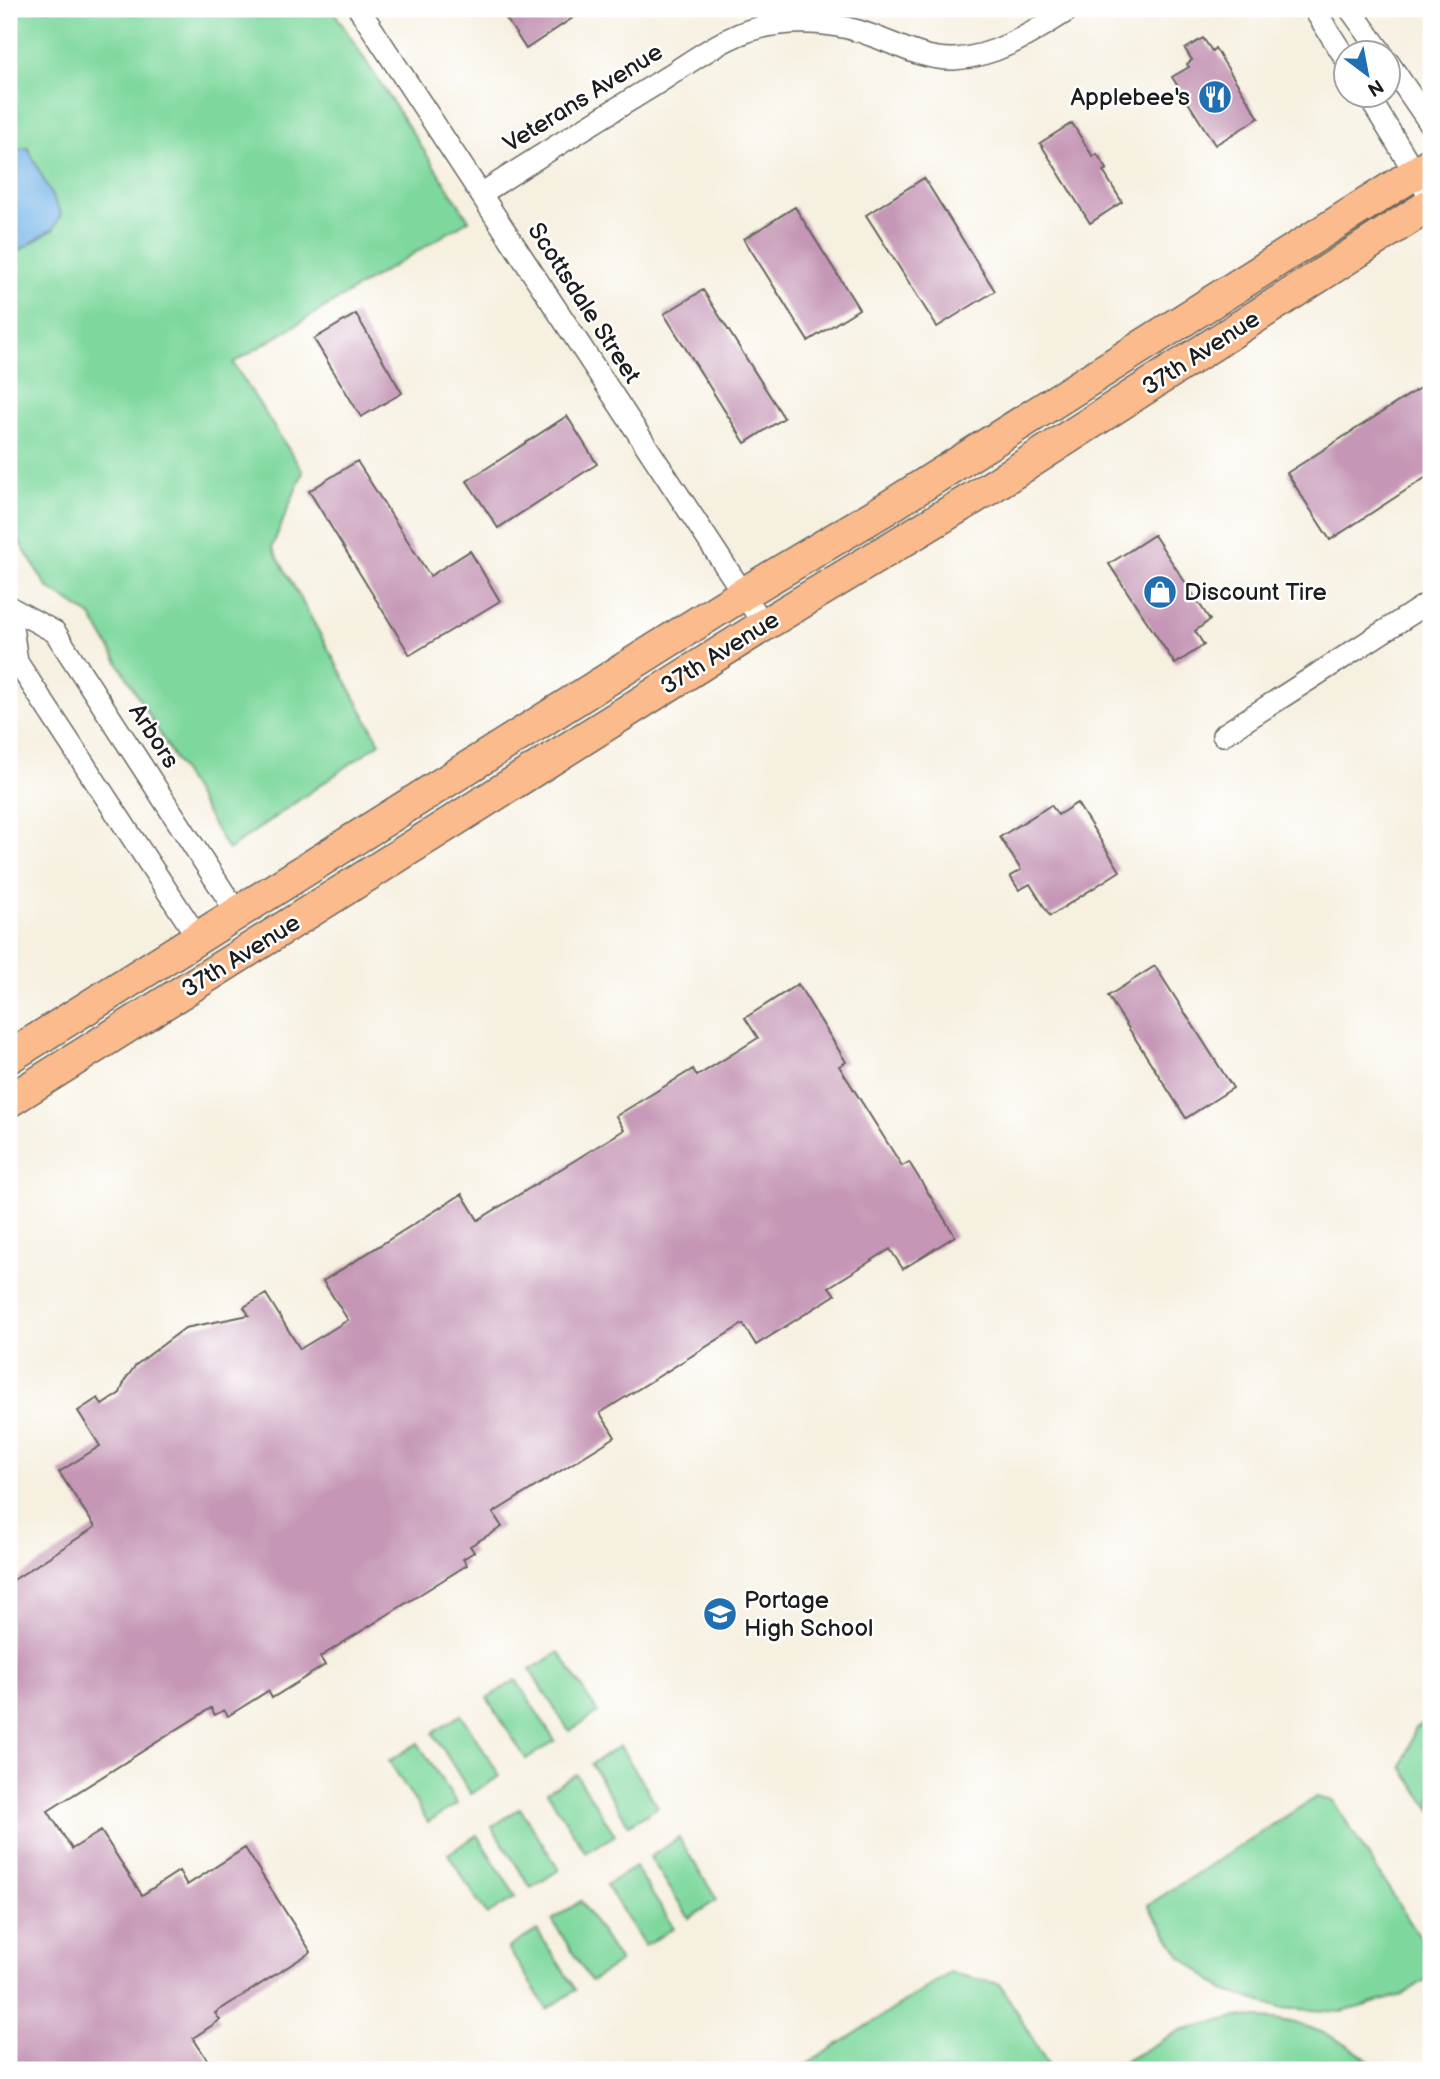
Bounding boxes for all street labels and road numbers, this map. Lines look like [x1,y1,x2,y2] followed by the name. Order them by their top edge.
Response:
[498,37,668,159] street label: Veterans Avenue
[521,217,647,389] street label: Scottsdale Street
[1137,304,1265,402] street label: 37th Avenue
[655,605,785,701] street label: 37th Avenue
[122,698,186,774] street label: Arbors
[176,908,306,1004] street label: 37th Avenue

